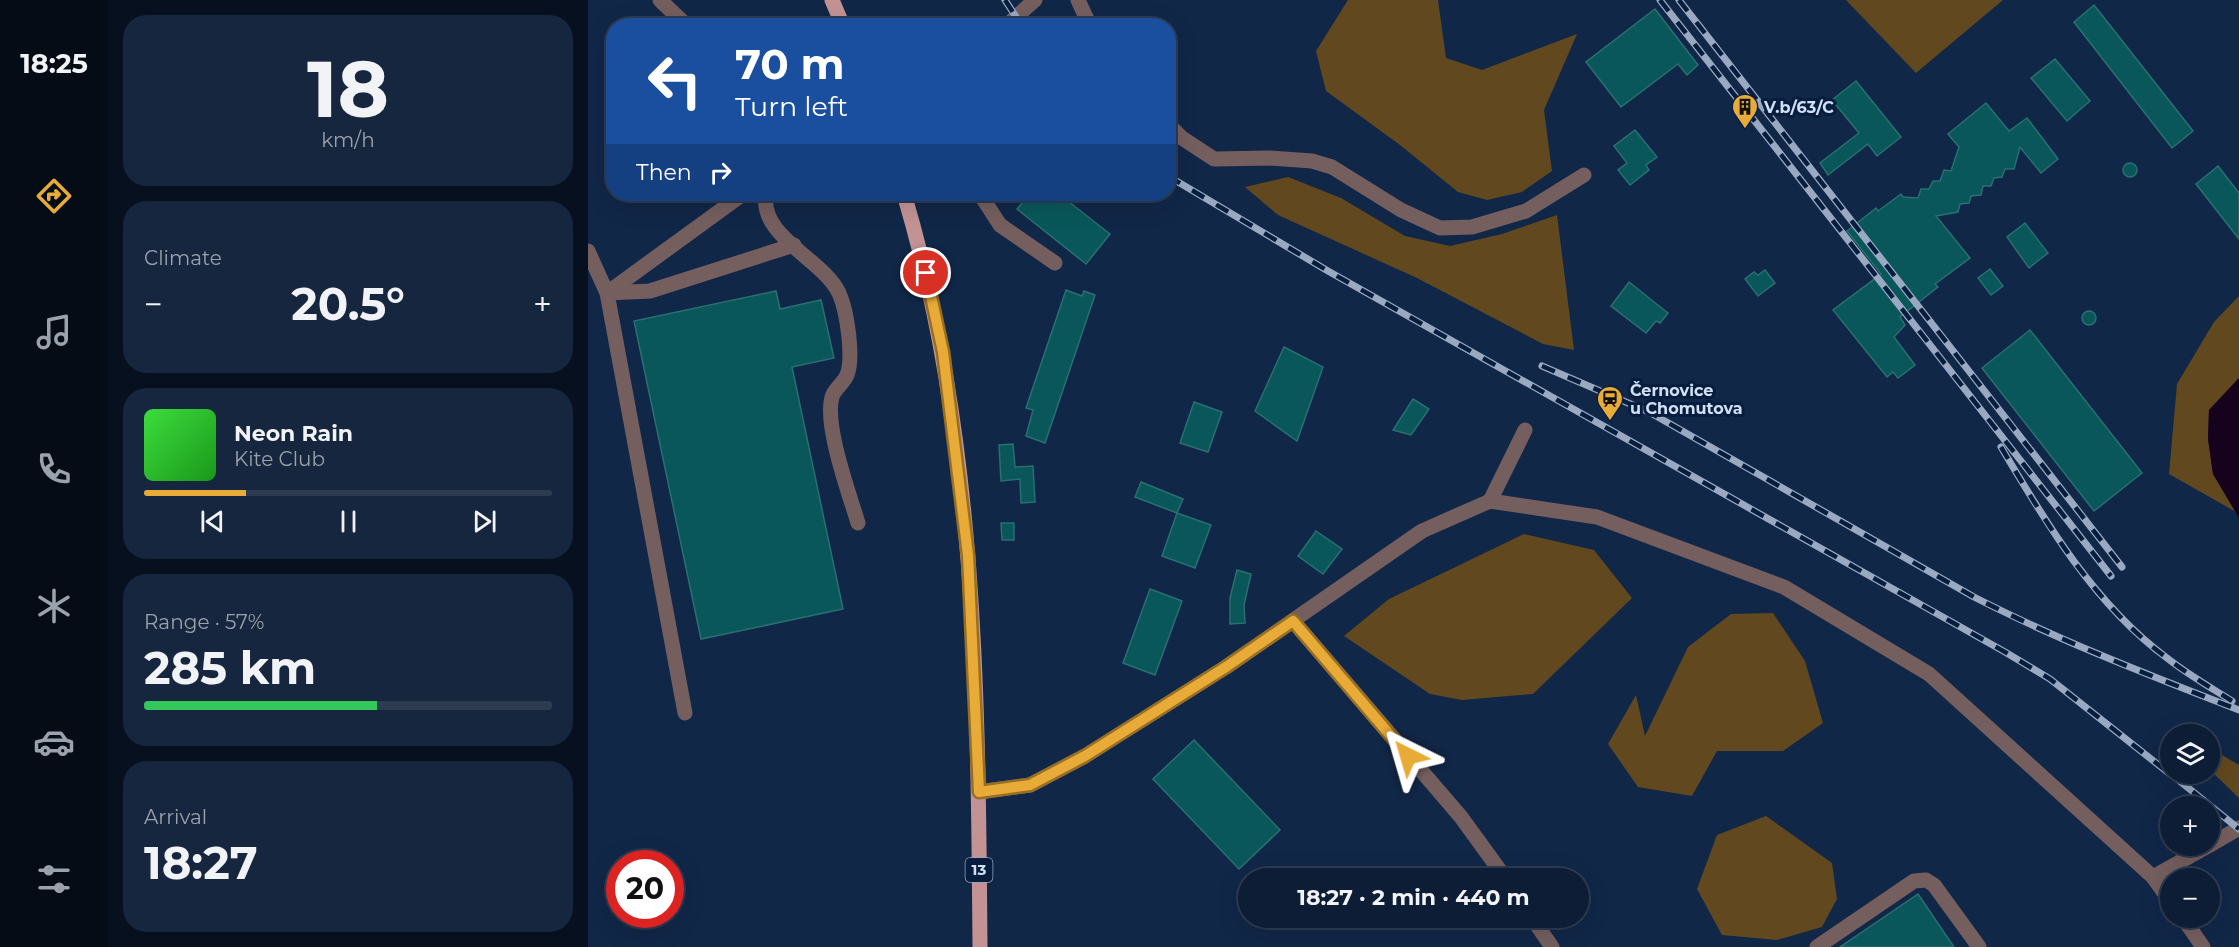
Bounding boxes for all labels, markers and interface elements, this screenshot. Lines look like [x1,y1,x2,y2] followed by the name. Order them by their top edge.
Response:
[735,38,845,90] text: 70 m
[307,41,389,137] text: 18
[636,42,714,120] icon: left
[20,47,88,80] text: 18:25
[735,90,848,123] text: Turn left
[1730,92,1760,130] building icon: V.b/63/C
[1763,98,1834,117] place label: V.b/63/C
[321,128,375,152] text: km/h
[704,156,737,189] icon: right
[636,159,692,186] text: Then
[33,175,75,217] icon: directions
[144,246,222,270] text: Climate
[900,247,951,298] pin
[909,256,942,289] icon: arrive
[291,276,405,331] text: 20.5°
[144,284,163,324] text: −
[533,284,552,324] text: +
[33,311,75,353] icon: music
[1630,381,1743,418] place label: Černovice u Chomutova
[1595,384,1625,422] station icon: Černovice u Chomutova
[234,420,353,447] text: Neon Rain
[234,447,325,471] text: Kite Club
[33,448,75,490] icon: phone
[196,505,229,538] icon: previous
[332,505,365,538] icon: pause
[468,505,501,538] icon: next
[33,585,75,627] icon: climate
[144,610,264,634] text: Range · 57%
[144,640,316,695] text: 285 km
[33,721,75,763] icon: car
[1376,724,1440,788] position arrow
[2160,724,2220,928] map controls
[2160,724,2220,784] button: layers
[2160,796,2220,856] button: +
[144,805,207,829] text: Arrival
[144,835,258,890] text: 18:27
[606,850,684,928] speed limit sign: 20
[33,858,75,900] icon: filters
[966,858,992,882] road number: 13
[2160,868,2220,928] button: −
[1297,884,1530,911] text: 18:27 · 2 min · 440 m

